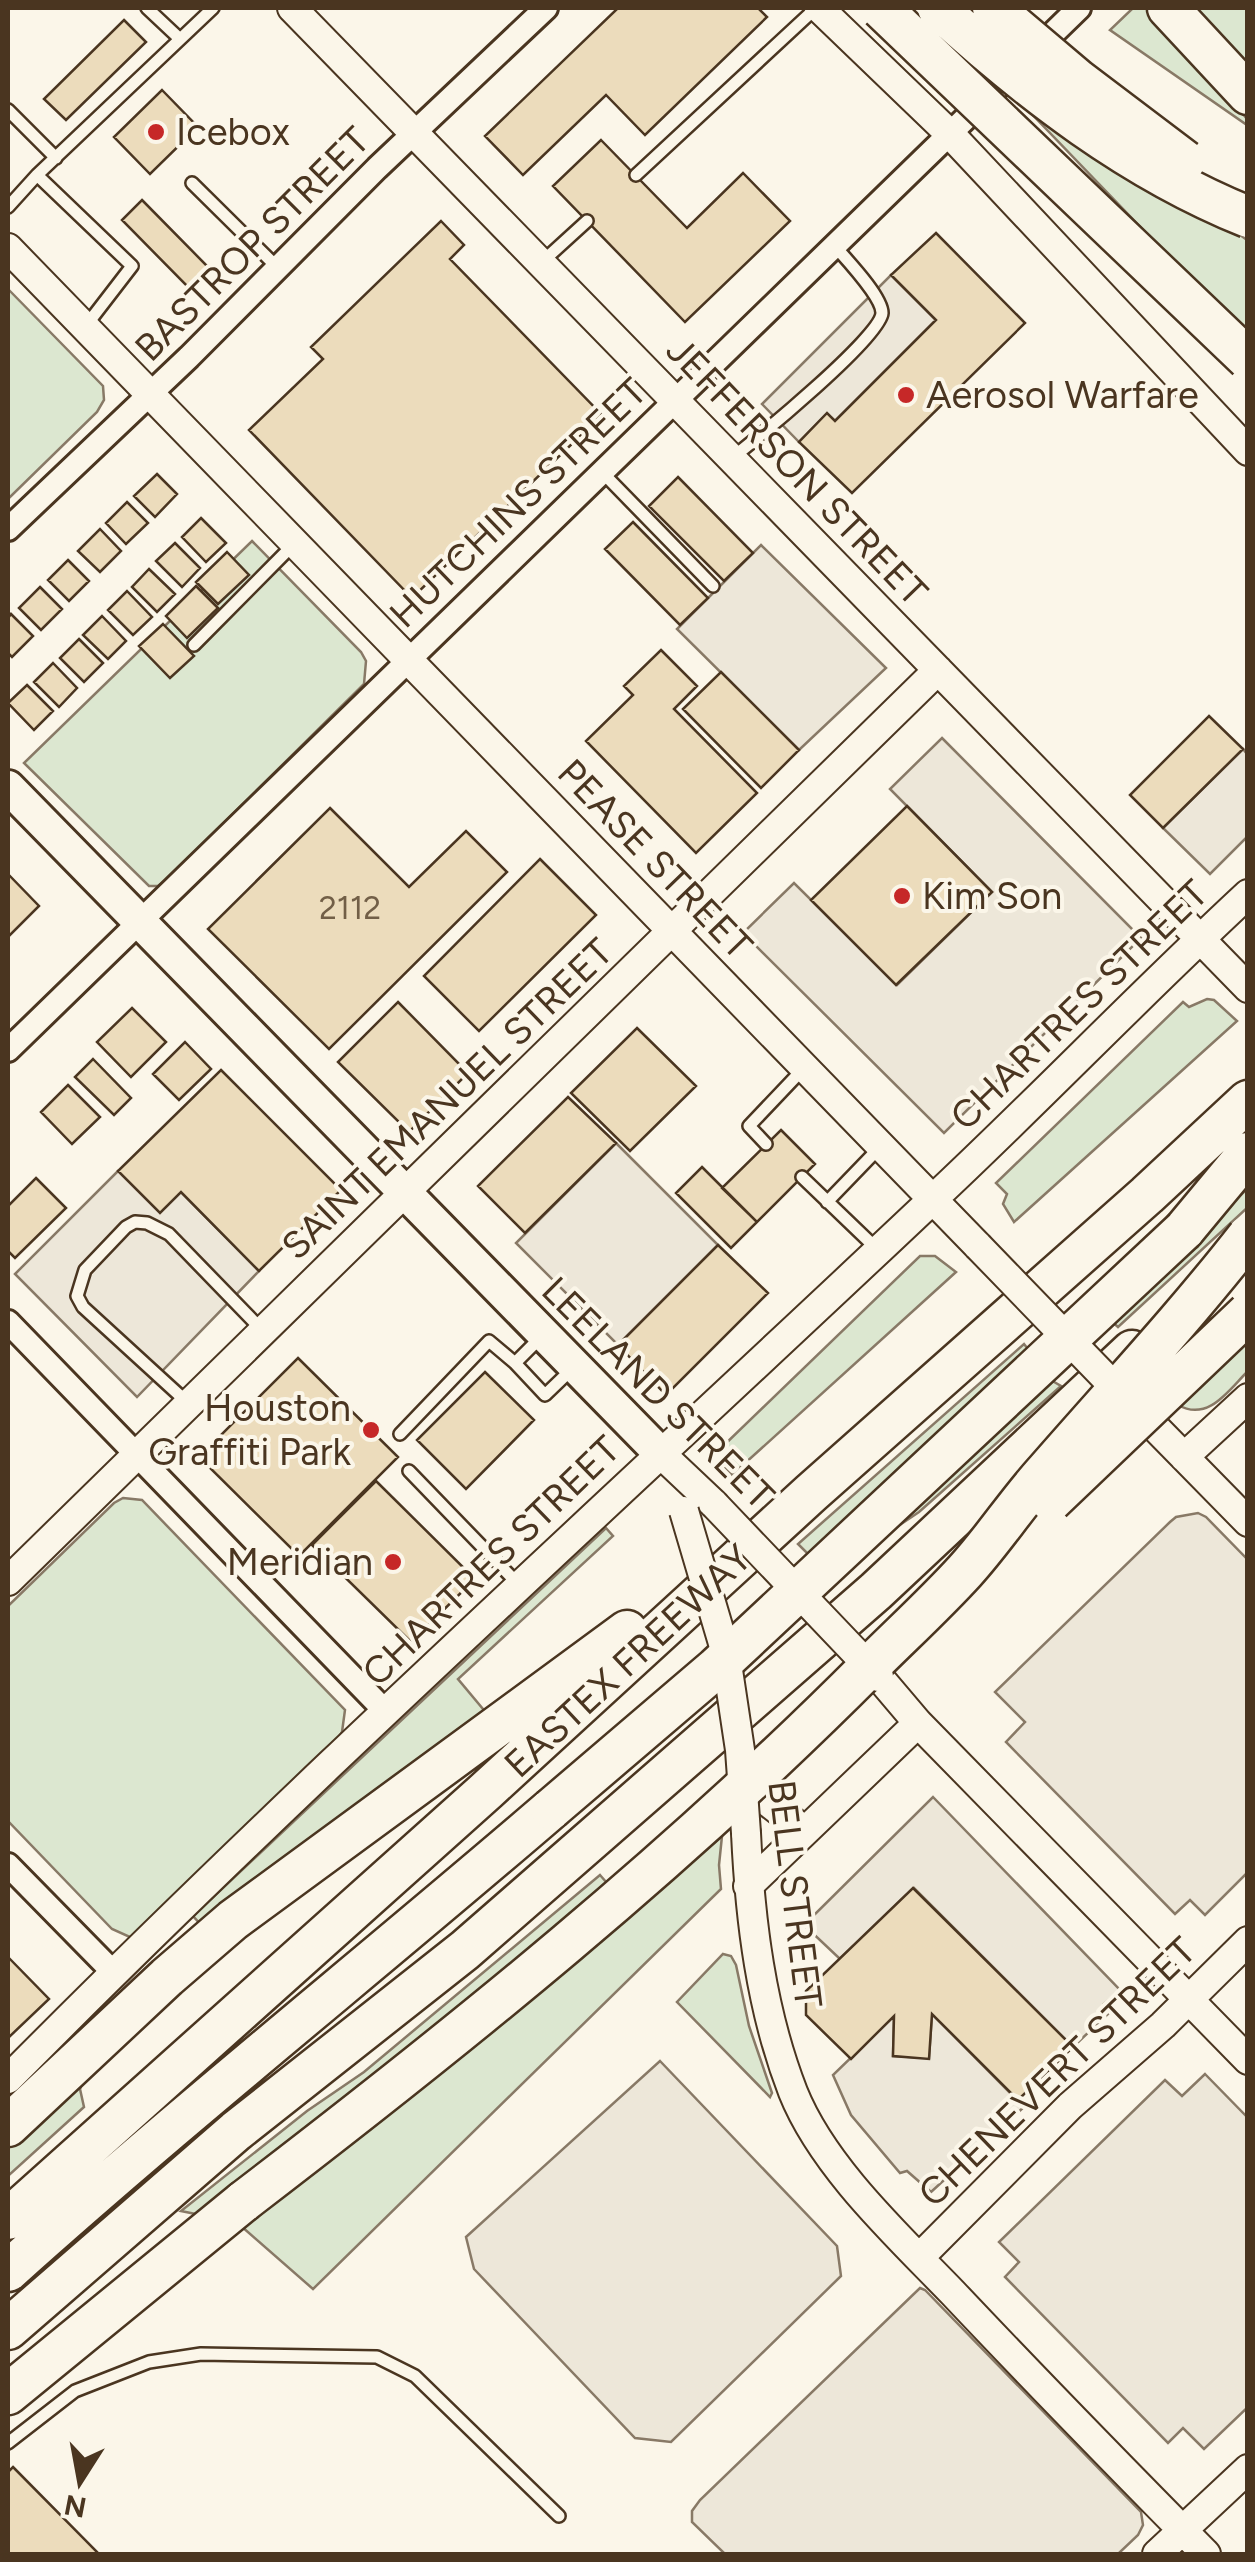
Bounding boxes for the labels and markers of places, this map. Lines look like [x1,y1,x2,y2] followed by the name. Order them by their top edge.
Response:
[176,109,290,155] place label: Icebox
[145,121,167,143] marker: Icebox
[926,372,1199,418] place label: Aerosol Warfare
[895,384,917,406] marker: Aerosol Warfare
[922,873,1062,919] place label: Kim Son
[891,885,913,907] marker: Kim Son
[148,1385,352,1475] place label: Houston Graffiti Park
[360,1419,382,1441] marker: Houston Graffiti Park
[227,1539,373,1585] place label: Meridian
[382,1551,404,1573] marker: Meridian

